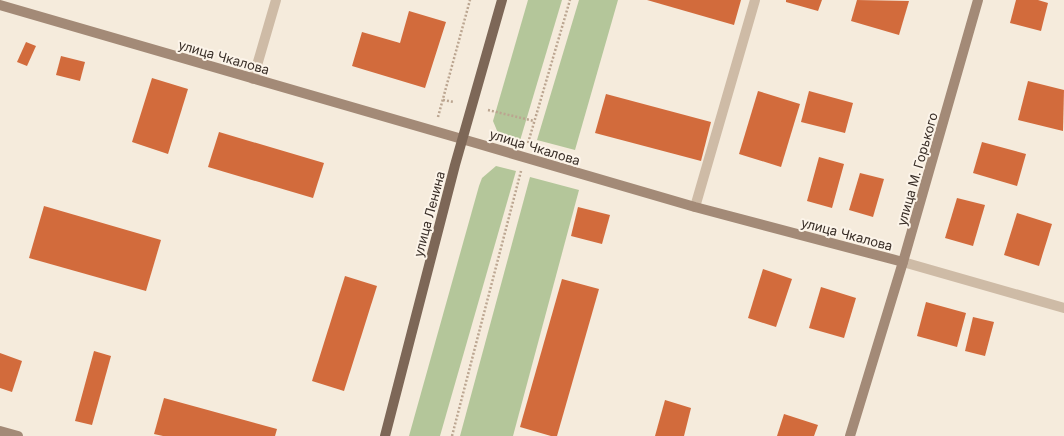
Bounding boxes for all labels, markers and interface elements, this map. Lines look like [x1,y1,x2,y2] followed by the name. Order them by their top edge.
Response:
[177,36,271,78] street label: улица Чкалова
[893,110,941,227] street label: улица М. Горького
[488,126,582,168] street label: улица Чкалова
[410,169,448,259] street label: улица Ленина
[800,214,894,254] street label: улица Чкалова

